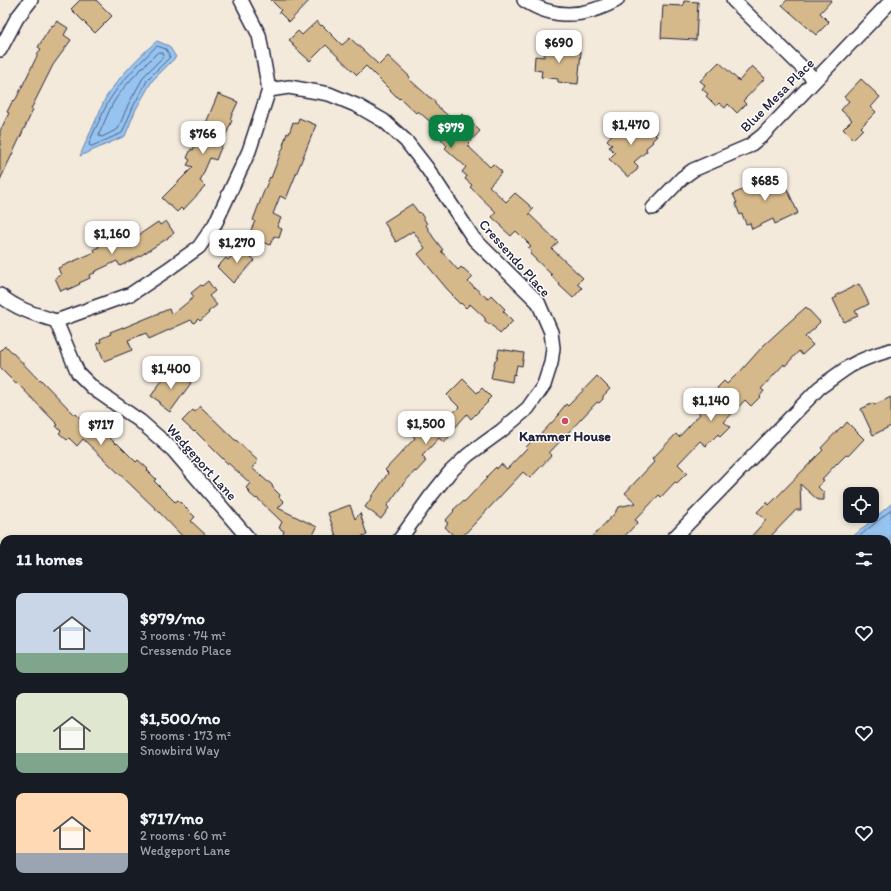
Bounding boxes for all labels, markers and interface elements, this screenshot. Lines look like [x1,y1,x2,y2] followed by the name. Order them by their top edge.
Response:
[535,30,583,64] pin: $690
[545,35,573,50] text: $690
[737,55,818,136] street label: Blue Mesa Place
[598,112,664,146] pin: $1,470
[427,115,475,149] pin: $979
[612,117,650,132] text: $1,470
[438,120,464,135] text: $979
[179,121,227,155] pin: $766
[190,126,216,141] text: $766
[741,168,789,202] pin: $685
[751,173,779,188] text: $685
[475,216,554,301] street label: Cressendo Place
[79,221,145,255] pin: $1,160
[94,226,130,241] text: $1,160
[204,230,270,264] pin: $1,270
[219,235,256,250] text: $1,270
[138,356,204,390] pin: $1,400
[151,361,191,376] text: $1,400
[678,388,744,422] pin: $1,140
[692,393,730,408] text: $1,140
[393,411,459,445] pin: $1,500
[77,412,125,446] pin: $717
[407,416,445,431] text: $1,500
[560,416,570,426] marker: Kammer House
[88,417,114,432] text: $717
[163,421,241,504] street label: Wedgeport Lane
[519,428,611,445] place label: Kammer House
[843,487,879,523] map controls
[843,487,879,523] button: locate
[853,548,875,570] icon: filters
[16,549,83,569] text: 11 homes
[140,608,205,628] text: $979/mo
[48,609,96,657] icon: home
[853,622,875,644] icon: heart
[140,628,226,643] text: 3 rooms · 74 m²
[140,643,231,658] text: Cressendo Place
[140,708,220,728] text: $1,500/mo
[48,709,96,757] icon: home
[853,722,875,744] icon: heart
[140,728,231,743] text: 5 rooms · 173 m²
[140,743,219,758] text: Snowbird Way
[140,808,203,828] text: $717/mo
[48,809,96,857] icon: home
[853,822,875,844] icon: heart
[140,828,226,843] text: 2 rooms · 60 m²
[140,843,230,858] text: Wedgeport Lane

